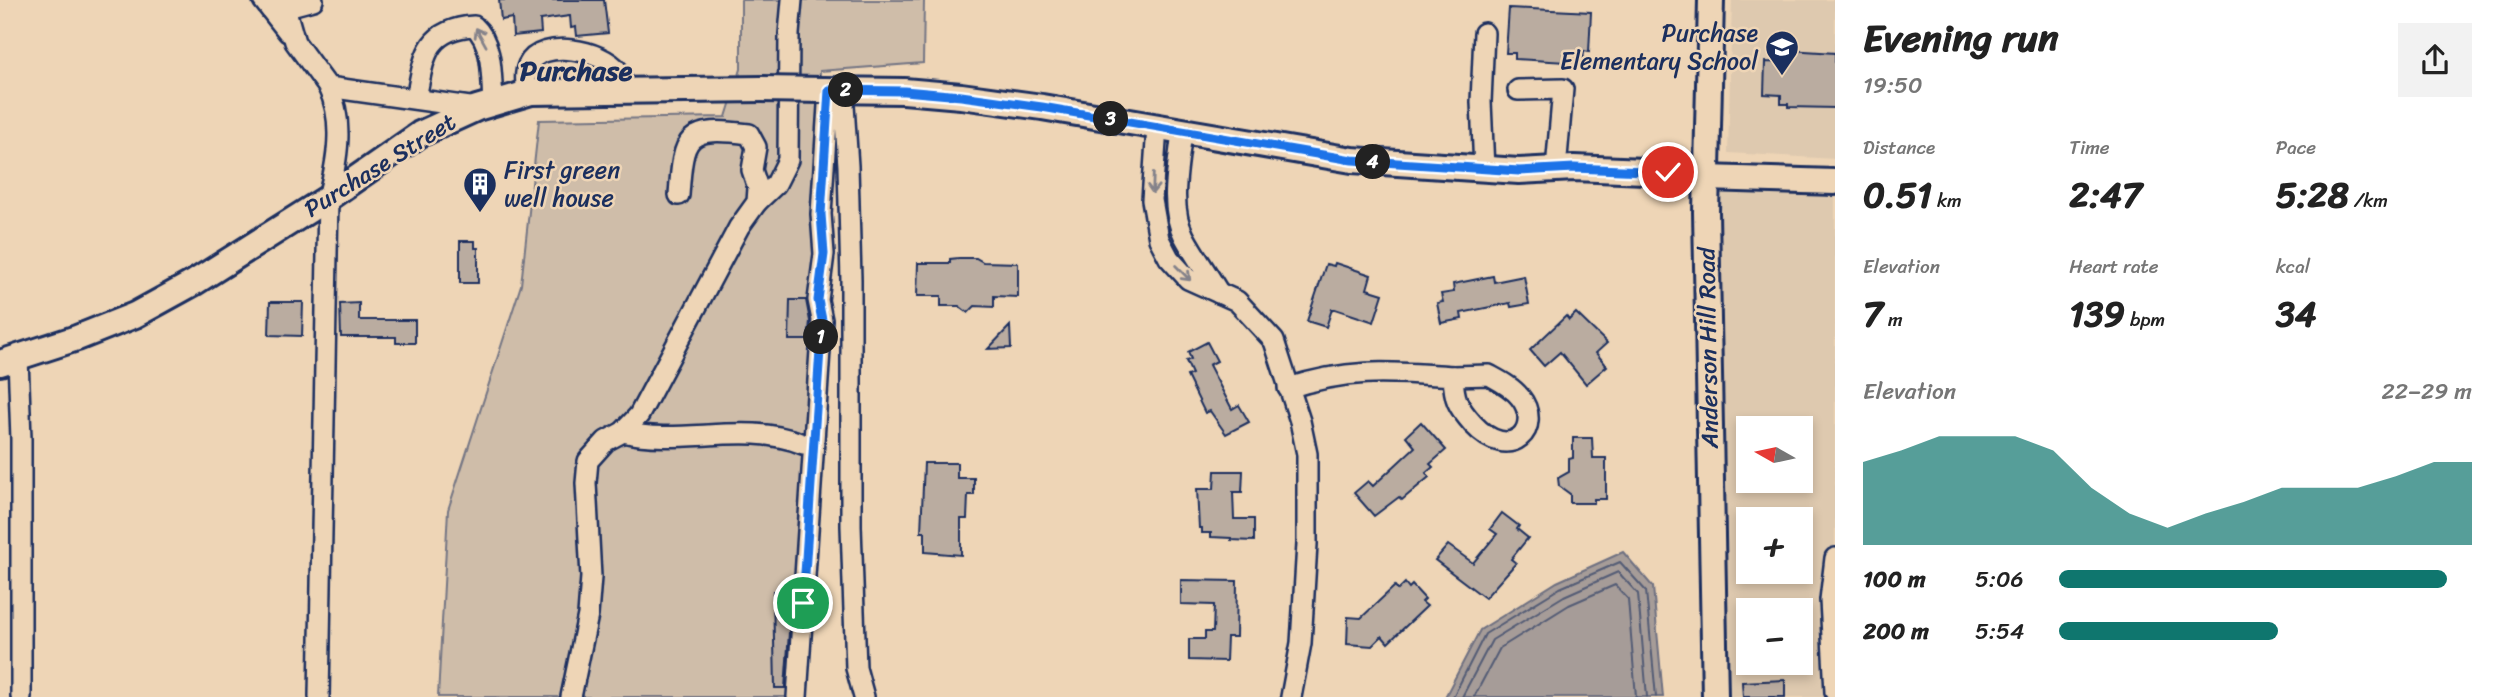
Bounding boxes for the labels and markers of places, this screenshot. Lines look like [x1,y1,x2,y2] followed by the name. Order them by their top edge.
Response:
[1560,12,1759,82] place label: Purchase Elementary School
[1763,28,1801,77] school or university icon: Purchase Elementary School
[828,72,864,108] pin: 2
[1094,102,1128,136] pin: 3
[1638,142,1698,202] pin
[1356,144,1390,180] pin: 4
[504,149,620,219] place label: First green well house
[461,165,499,214] building icon: First green well house
[804,320,838,354] pin: 1
[773,573,833,633] pin

